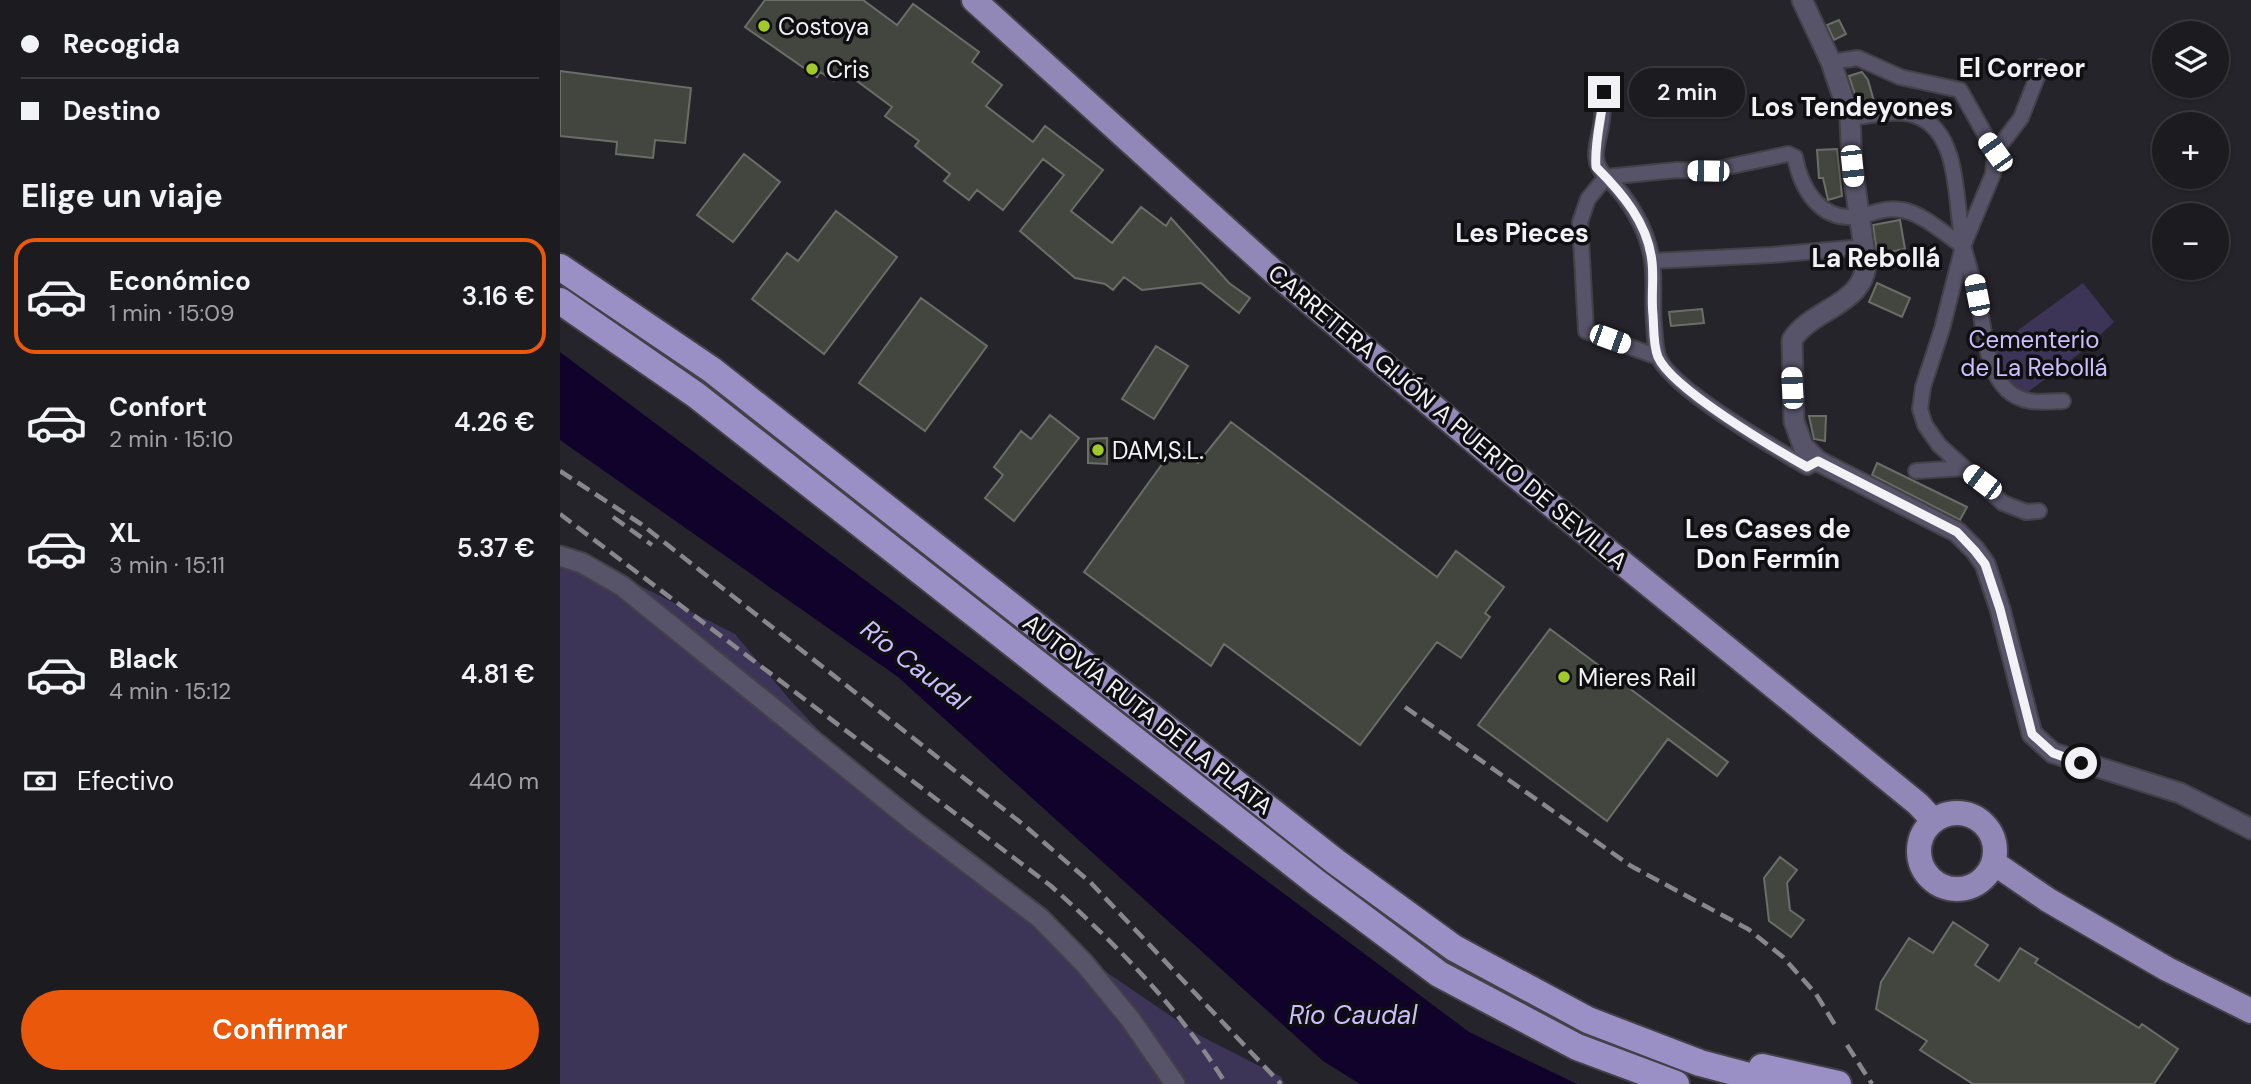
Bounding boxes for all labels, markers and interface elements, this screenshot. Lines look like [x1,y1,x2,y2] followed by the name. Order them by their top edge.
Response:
[778,11,869,42] place label: Costoya
[756,18,772,34] marker: Costoya
[2152,21,2229,280] map controls
[2152,21,2229,98] button: layers
[63,27,180,61] text: Recogida
[1959,51,2086,85] district label: El Correor
[826,54,870,85] place label: Cris
[804,61,820,77] marker: Cris
[1628,68,1744,116] callout: 2 min
[1588,76,1620,108] route end
[1657,77,1717,107] text: 2 min
[1751,90,1953,124] district label: Los Tendeyones
[63,94,161,128] text: Destino
[2152,112,2229,189] button: +
[1975,129,2016,175] car
[1840,144,1865,188] car
[1687,160,1730,182] car
[21,175,223,217] text: Elige un viaje
[2152,203,2229,280] button: −
[1455,216,1589,250] district label: Les Pieces
[1811,241,1941,275] district label: La Rebollá
[1262,257,1634,577] street label: CARRETERA GIJÓN A PUERTO DE SEVILLA
[109,264,251,298] text: Económico
[25,265,88,328] icon: car
[1963,272,1992,318] car
[462,279,535,313] text: 3.16 €
[109,298,234,328] text: 1 min · 15:09
[1587,322,1634,356] car
[1960,324,2108,383] park label: Cementerio de La Rebollá
[1781,366,1804,410] car
[109,390,207,424] text: Confort
[25,391,88,454] icon: car
[454,405,535,439] text: 4.26 €
[109,424,233,454] text: 2 min · 15:10
[1112,435,1204,466] place label: DAM,S.L.
[1090,442,1106,458] marker: DAM,S.L.
[1959,461,2006,503] car
[1685,512,1851,576] district label: Les Cases de Don Fermín
[109,516,141,550] text: XL
[25,517,88,580] icon: car
[457,531,535,565] text: 5.37 €
[109,550,225,580] text: 3 min · 15:11
[1017,607,1279,821] street label: AUTOVÍA RUTA DE LA PLATA
[854,612,977,719] water label: Río Caudal
[109,642,179,676] text: Black
[25,643,88,706] icon: car
[461,657,535,691] text: 4.81 €
[1578,662,1696,693] place label: Mieres Rail
[1556,669,1572,685] marker: Mieres Rail
[109,676,231,706] text: 4 min · 15:12
[2065,747,2097,779] route start
[21,762,59,800] icon: cash
[77,764,174,798] text: Efectivo
[469,766,539,796] text: 440 m
[21,990,539,1070] button: Confirmar
[1289,998,1418,1032] water label: Río Caudal

